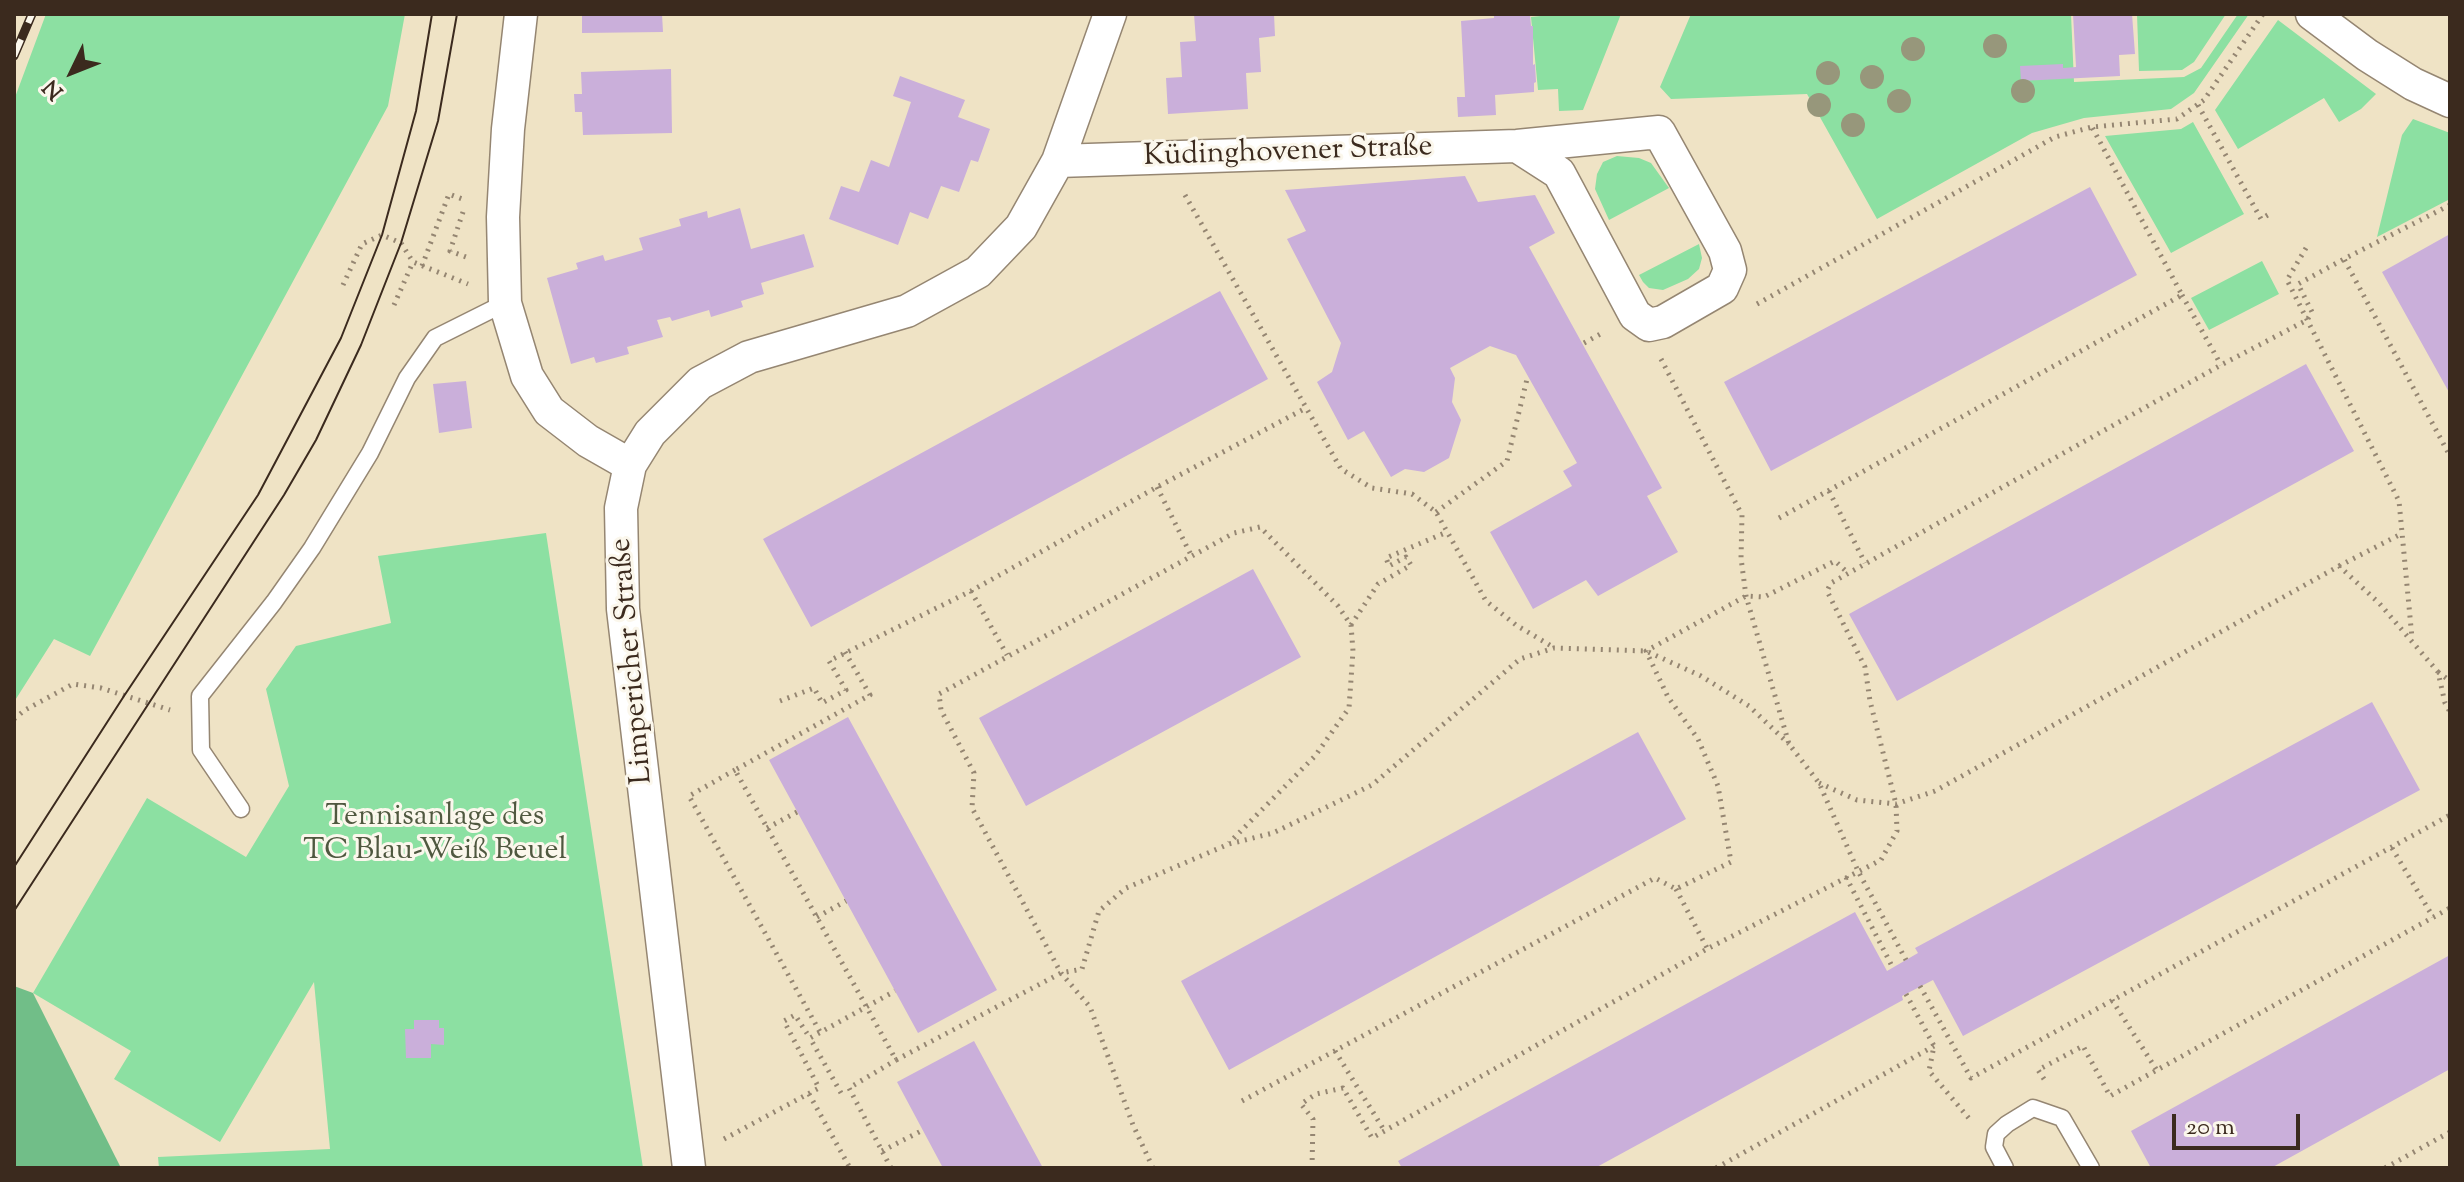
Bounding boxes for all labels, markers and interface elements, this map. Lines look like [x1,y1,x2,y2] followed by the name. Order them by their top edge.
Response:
[32,32,112,112] north arrow
[37,71,72,106] text: N
[1143,131,1433,177] street label: Küdinghovener Straße
[605,537,663,785] street label: Limpericher Straße
[303,801,567,872] park label: Tennisanlage des TC Blau-Weiß Beuel
[2176,1098,2304,1148] scale bar
[2186,1111,2235,1145] text: 20 m

